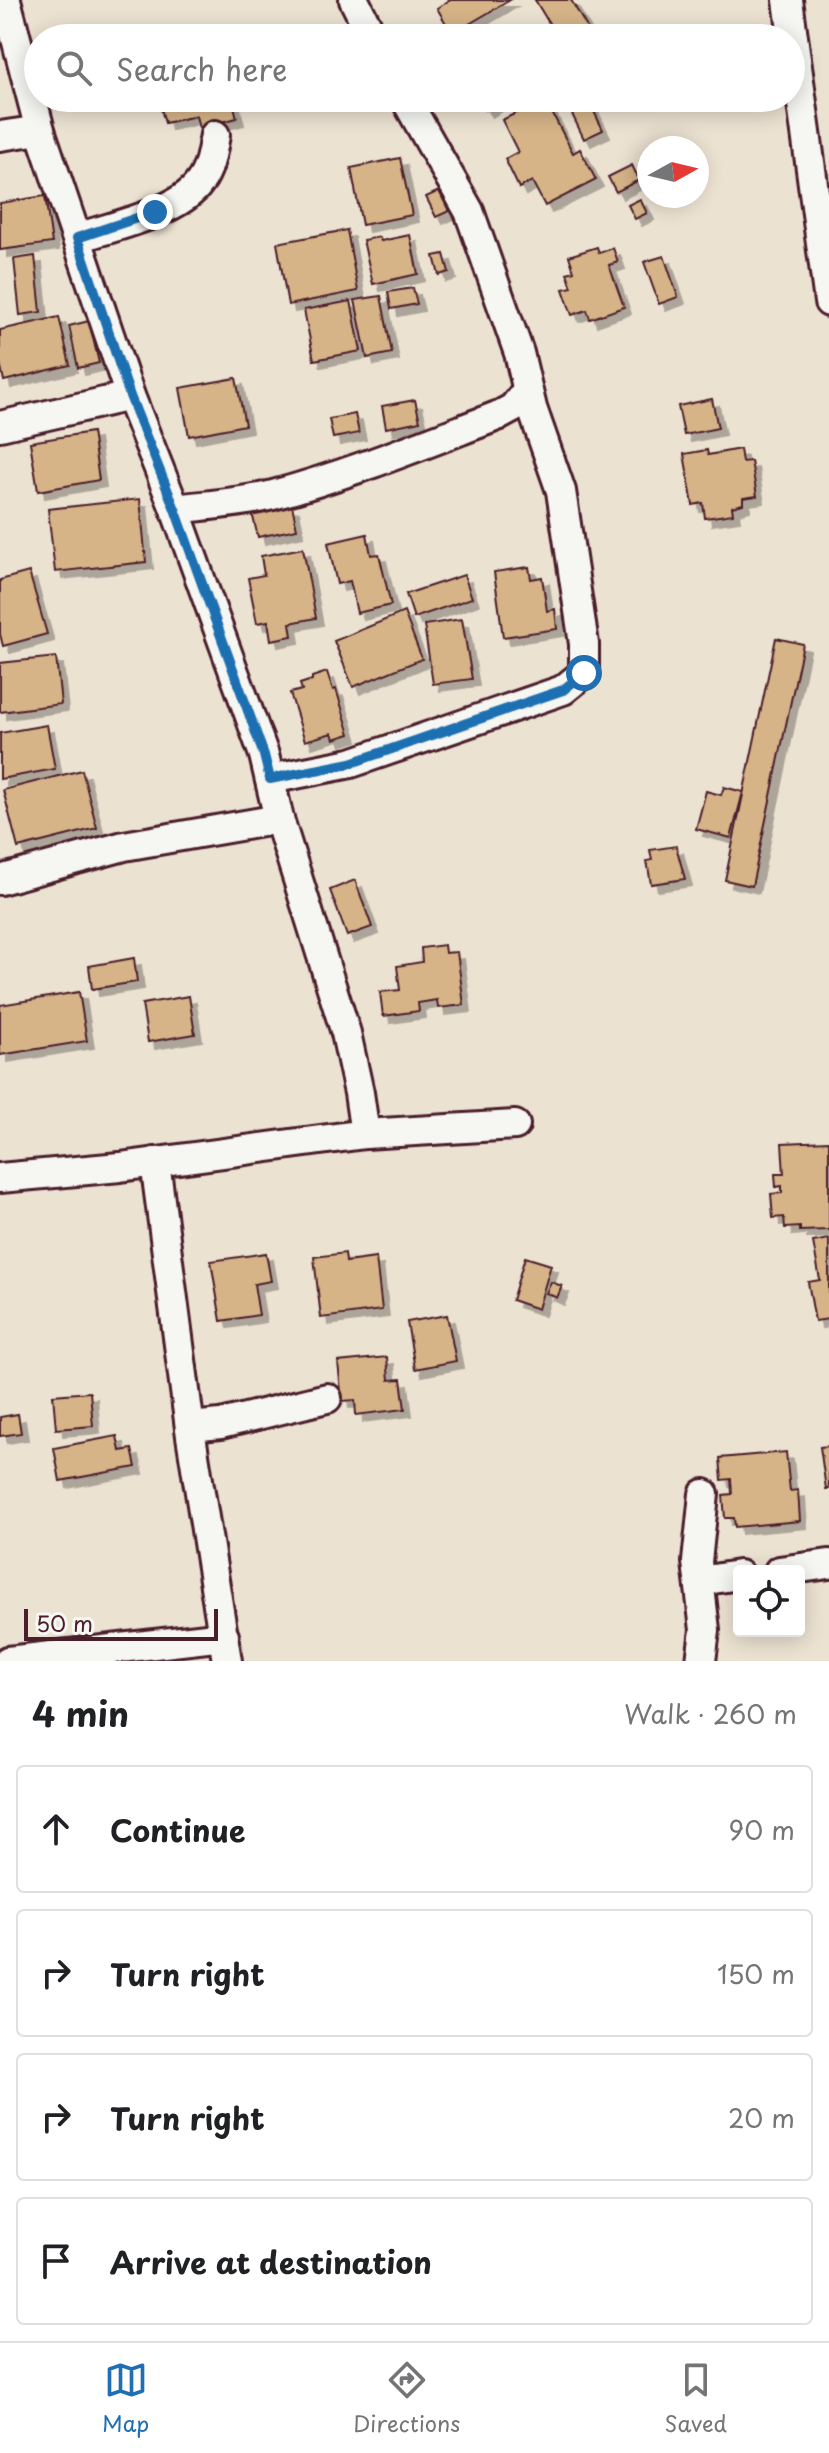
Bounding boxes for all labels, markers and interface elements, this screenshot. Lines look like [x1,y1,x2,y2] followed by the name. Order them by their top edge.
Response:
[24,24,805,112] search box
[52,46,96,90] icon: search
[116,46,288,91] text: Search here
[637,136,709,208] north arrow
[137,194,173,230] route end
[566,655,602,691] route start
[733,1565,805,1637] map controls
[733,1565,805,1637] button: locate
[24,1605,218,1641] scale bar
[36,1606,93,1639] text: 50 m
[32,1687,129,1739] text: 4 min
[624,1694,797,1733] text: Walk · 260 m
[34,1807,78,1851] icon: ahead
[110,1807,245,1852] text: Continue
[728,1810,795,1849] text: 90 m
[34,1951,78,1995] icon: right
[110,1951,265,1996] text: Turn right
[717,1954,795,1993] text: 150 m
[34,2095,78,2139] icon: right
[110,2095,265,2140] text: Turn right
[728,2098,795,2137] text: 20 m
[34,2239,78,2283] icon: arrive
[110,2239,432,2284] text: Arrive at destination
[102,2358,149,2439] tab: Map
[353,2358,460,2439] tab: Directions
[664,2358,727,2439] tab: Saved

